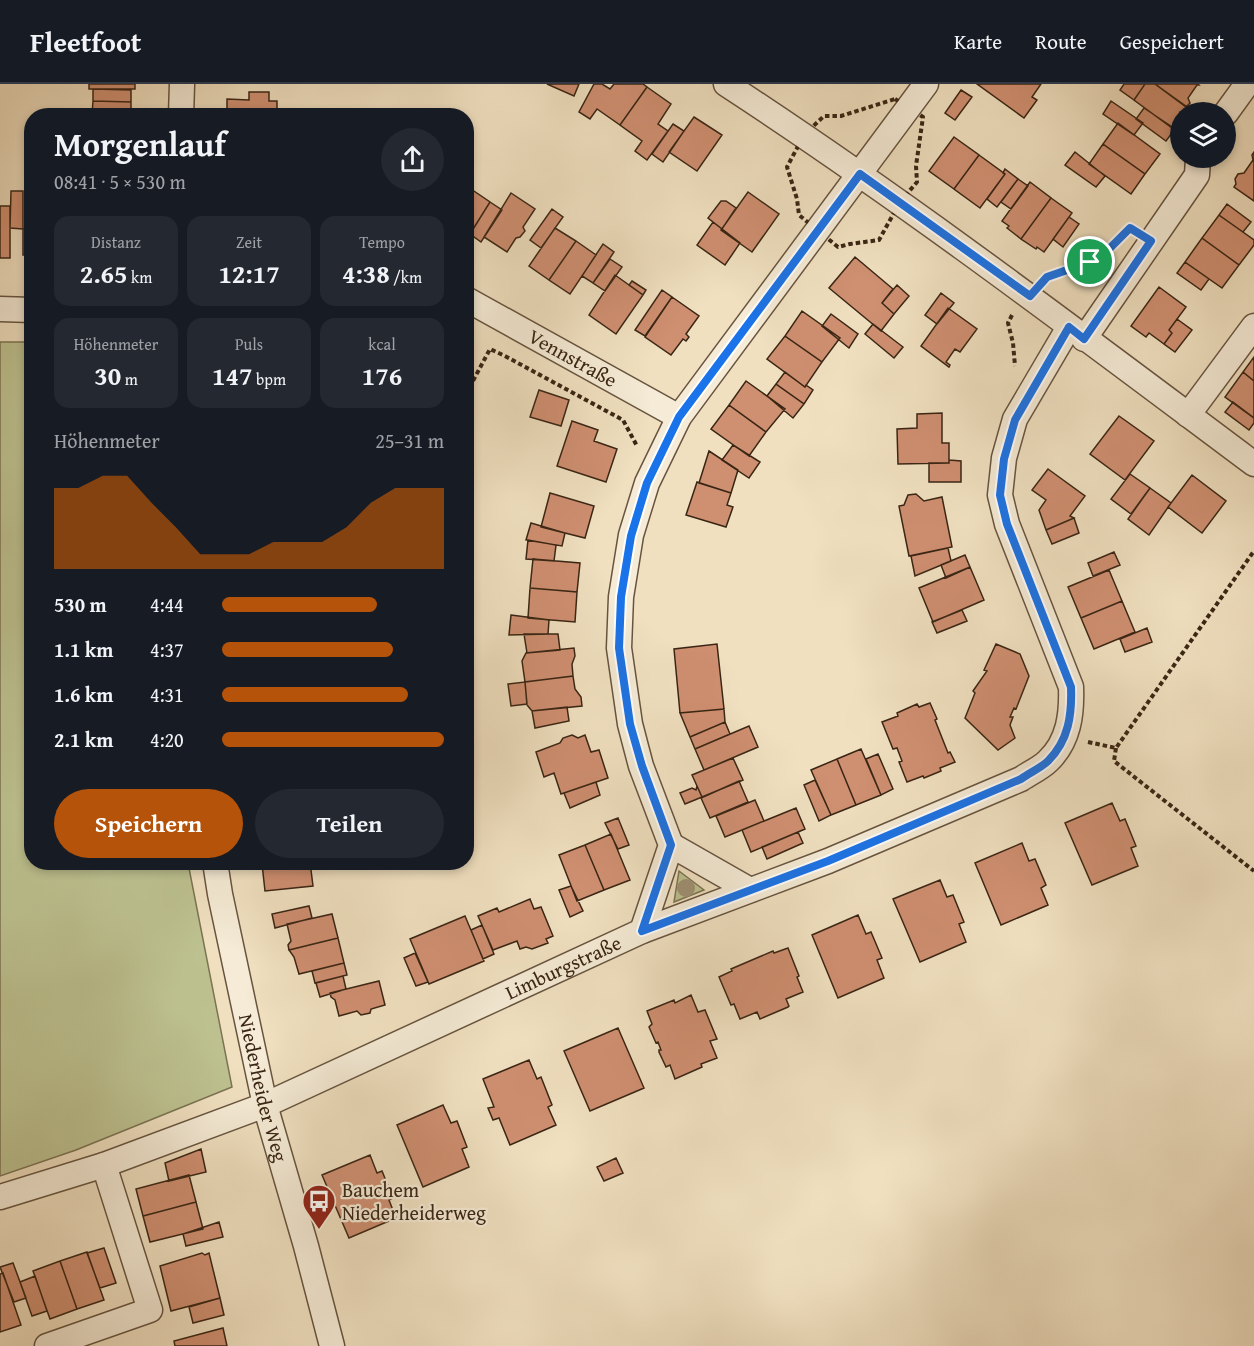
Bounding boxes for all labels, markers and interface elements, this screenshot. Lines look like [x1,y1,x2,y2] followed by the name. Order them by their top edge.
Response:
[30,21,141,62] text: Fleetfoot
[954,26,1002,57] text: Karte
[1035,26,1087,57] text: Route
[1120,26,1224,57] text: Gespeichert
[1170,102,1236,168] map controls
[1170,102,1236,168] button: layers
[54,120,226,168] text: Morgenlauf
[381,128,444,191] button: share
[54,167,186,196] text: 08:41 · 5 × 530 m
[91,230,141,254] text: Distanz
[236,230,262,254] text: Zeit
[359,230,405,254] text: Tempo
[1064,236,1115,287] pin
[1073,245,1106,278] icon: arrive
[80,254,128,293] text: 2.65
[218,254,280,293] text: 12:17
[342,254,390,293] text: 4:38
[128,265,152,289] text: km
[390,265,422,289] text: /km
[523,321,623,394] street label: Vennstraße
[74,332,158,356] text: Höhenmeter
[235,332,263,356] text: Puls
[368,332,396,356] text: kcal
[94,356,121,395] text: 30
[212,356,252,395] text: 147
[362,356,402,395] text: 176
[121,367,138,391] text: m
[252,367,286,391] text: bpm
[54,426,160,455] text: Höhenmeter
[375,426,444,455] text: 25–31 m
[54,590,107,619] text: 530 m
[150,590,184,619] text: 4:44
[54,635,113,664] text: 1.1 km
[150,635,184,664] text: 4:37
[54,680,113,709] text: 1.6 km
[150,680,184,709] text: 4:31
[54,725,113,754] text: 2.1 km
[150,725,184,754] text: 4:20
[54,789,243,858] button: Speichern
[255,789,444,858] button: Teilen
[500,928,626,1006] street label: Limburgstraße
[232,1011,296,1165] street label: Niederheider Weg
[342,1175,486,1227] place label: Bauchem Niederheiderweg
[301,1183,337,1230] bus stop icon: Bauchem Niederheiderweg

